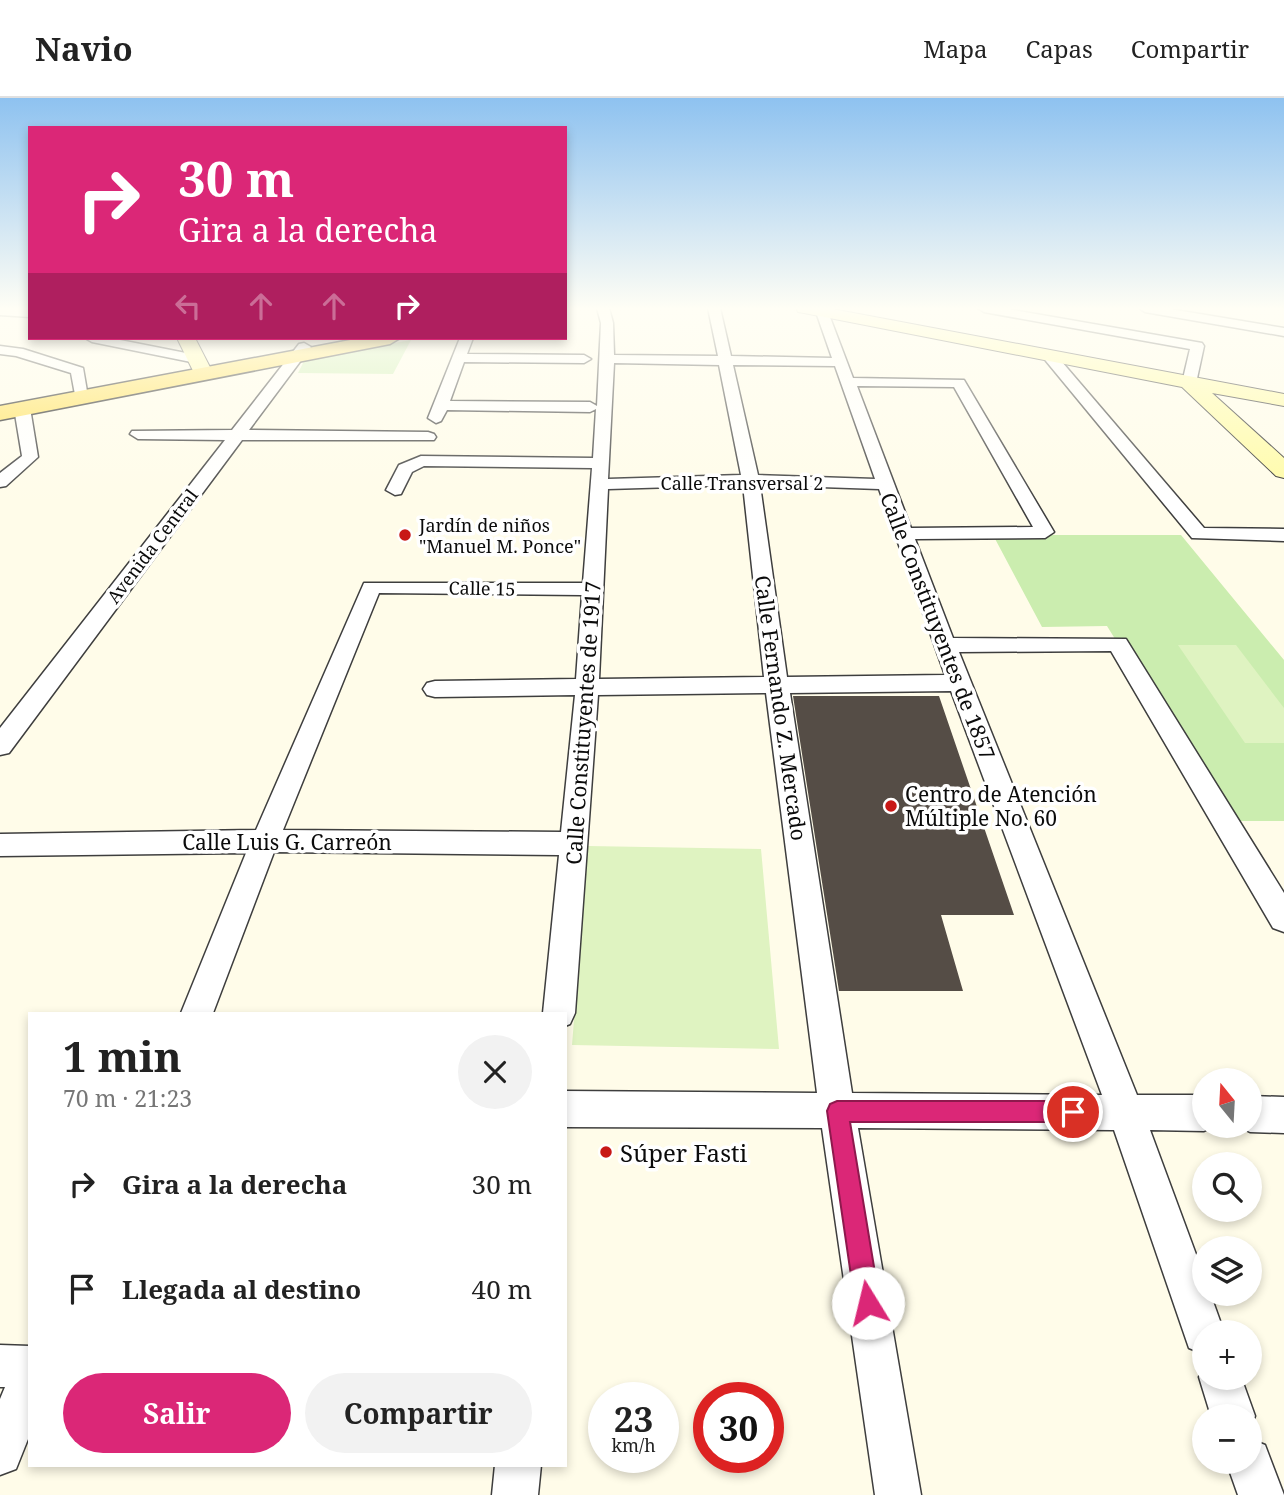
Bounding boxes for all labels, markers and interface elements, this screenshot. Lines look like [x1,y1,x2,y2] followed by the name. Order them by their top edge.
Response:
[35,26,133,71] text: Navio
[923,32,987,65] text: Mapa
[1025,32,1093,65] text: Capas
[1131,32,1249,65] text: Compartir
[178,145,294,211] text: 30 m
[63,154,154,245] icon: right
[178,208,438,251] text: Gira a la derecha
[169,287,207,325] icon: left
[242,287,280,325] icon: ahead
[315,287,353,325] icon: ahead
[388,287,426,325] icon: right
[661,471,823,495] street label: Calle Transversal 2
[101,484,203,608] street label: Avenida Central
[874,488,1002,764] street label: Calle Constituyentes de 1857
[418,513,581,558] place label: Jardín de niños "Manuel M. Ponce"
[397,527,413,543] marker: Jardín de niños "Manuel M. Ponce"
[749,574,813,842] street label: Calle Fernando Z. Mercado
[448,575,516,601] street label: Calle 15
[559,580,607,866] street label: Calle Constituyentes de 1917
[905,780,1097,832] place label: Centro de Atención Múltiple No. 60
[883,798,899,814] marker: Centro de Atención Múltiple No. 60
[182,828,392,856] street label: Calle Luis G. Carreón
[63,1027,182,1084] text: 1 min
[458,1035,532,1109] button: close
[1192,1068,1262,1138] north arrow
[1192,1068,1262,1474] map controls
[63,1082,192,1114] text: 70 m · 21:23
[1043,1082,1103,1142] pin
[1054,1093,1092,1131] icon: arrive
[620,1136,747,1169] place label: Súper Fasti
[598,1144,614,1160] marker: Súper Fasti
[1192,1152,1262,1222] button: search
[63,1165,101,1203] icon: right
[122,1166,347,1202] text: Gira a la derecha
[472,1166,532,1202] text: 30 m
[1192,1236,1262,1306] button: layers
[831,1266,905,1340] position arrow
[63,1270,101,1308] icon: arrive
[122,1271,361,1307] text: Llegada al destino
[472,1271,532,1307] text: 40 m
[1192,1320,1262,1390] button: +
[63,1373,291,1453] button: Salir
[305,1373,532,1453] button: Compartir
[693,1382,784,1473] speed limit sign: 30
[614,1395,653,1442] text: 23
[1192,1404,1262,1474] button: −
[611,1433,656,1457] text: km/h

